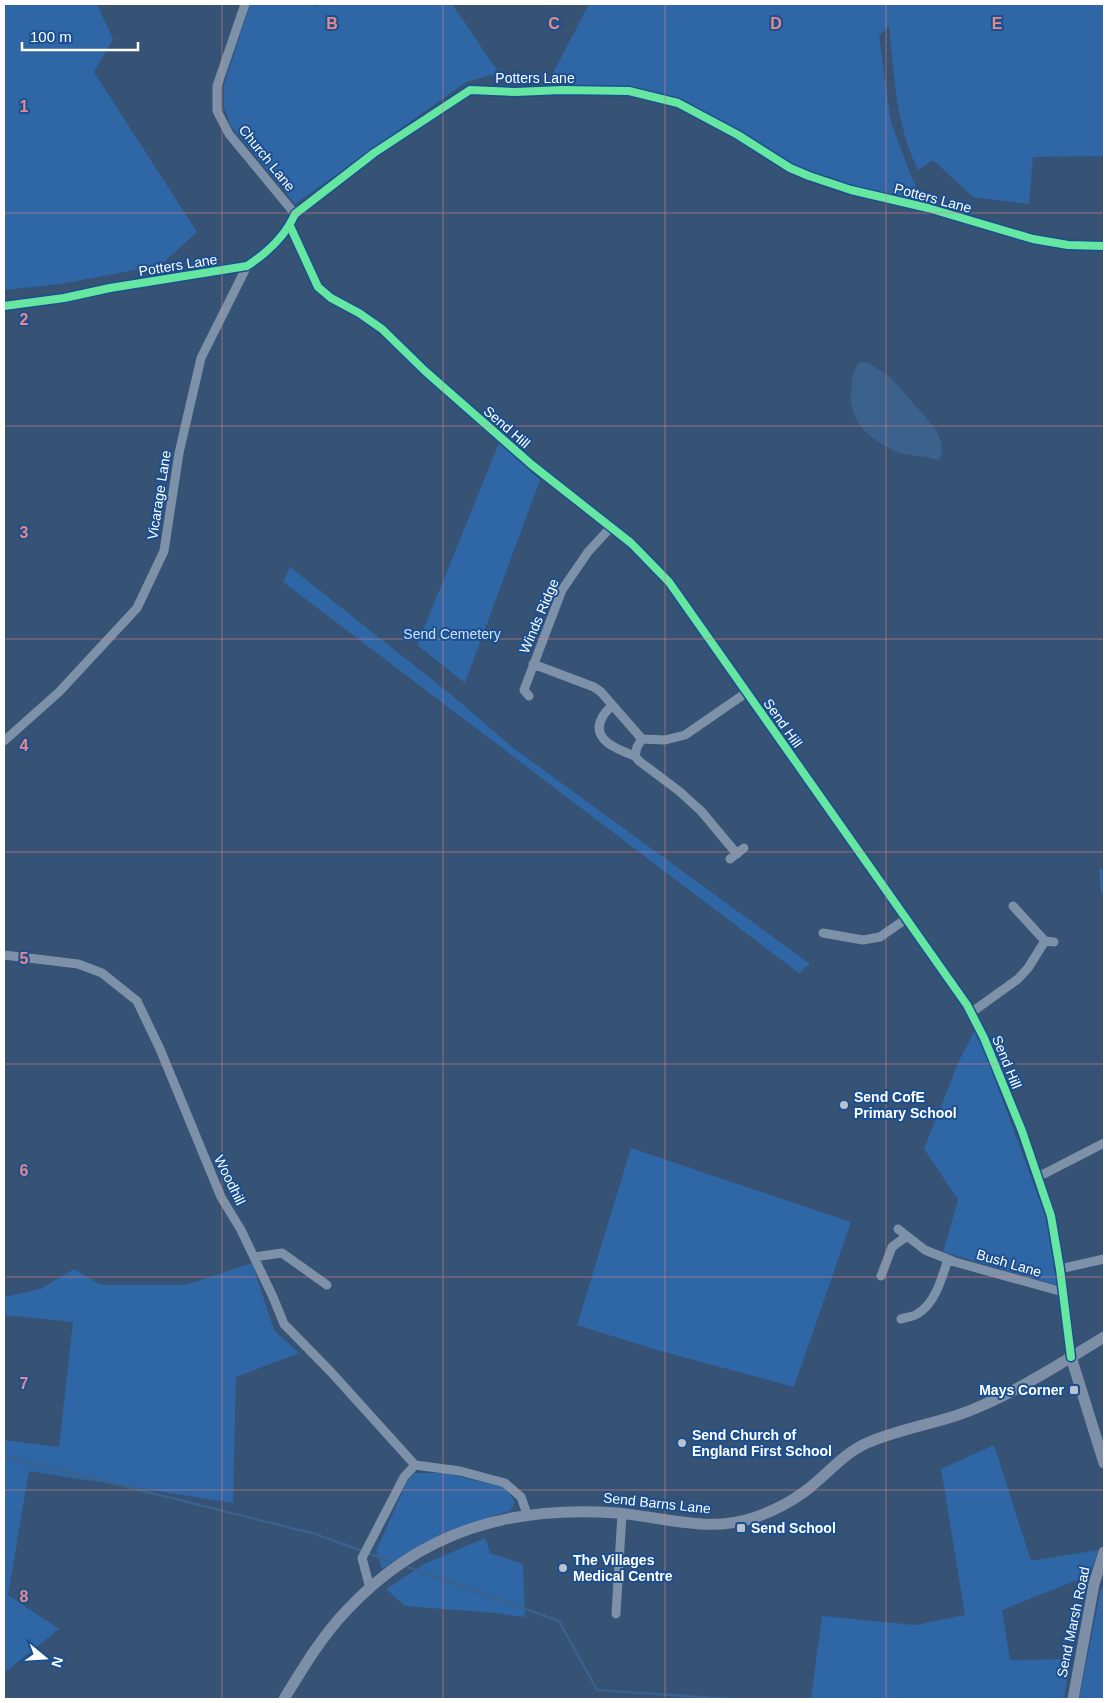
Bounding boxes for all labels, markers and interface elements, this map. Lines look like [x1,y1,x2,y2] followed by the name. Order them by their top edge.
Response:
[326,15,338,32] text: B
[548,15,560,32] text: C
[770,15,782,32] text: D
[992,15,1003,32] text: E
[22,20,139,52] scale bar
[30,28,72,45] text: 100 m
[495,70,575,86] street label: Potters Lane
[20,98,29,115] text: 1
[236,122,299,194] street label: Church Lane
[893,180,974,216] street label: Potters Lane
[138,251,219,279] street label: Potters Lane
[20,311,29,328] text: 2
[481,403,533,451] street label: Send Hill
[144,449,174,541] street label: Vicarage Lane
[20,524,29,541] text: 3
[516,576,562,656] street label: Winds Ridge
[403,626,501,642] park label: Send Cemetery
[760,695,806,751] street label: Send Hill
[20,737,29,754] text: 4
[20,950,29,967] text: 5
[989,1033,1025,1091] street label: Send Hill
[854,1089,957,1121] place label: Send CofE Primary School
[838,1099,850,1111] marker: Send CofE Primary School
[211,1152,249,1208] street label: Woodhill
[20,1162,29,1179] text: 6
[975,1246,1044,1280] street label: Bush Lane
[20,1375,29,1392] text: 7
[979,1382,1065,1398] place label: Mays Corner
[1068,1384,1080,1396] marker: Mays Corner
[692,1427,832,1459] place label: Send Church of England First School
[676,1437,688,1449] marker: Send Church of England First School
[602,1489,712,1517] street label: Send Barns Lane
[751,1520,836,1536] place label: Send School
[735,1522,747,1534] marker: Send School
[573,1552,673,1584] place label: The Villages Medical Centre
[557,1562,569,1574] marker: The Villages Medical Centre
[1053,1565,1093,1679] street label: Send Marsh Road
[20,1588,29,1605] text: 8
[20,1633,70,1683] north arrow
[48,1655,67,1669] text: N

